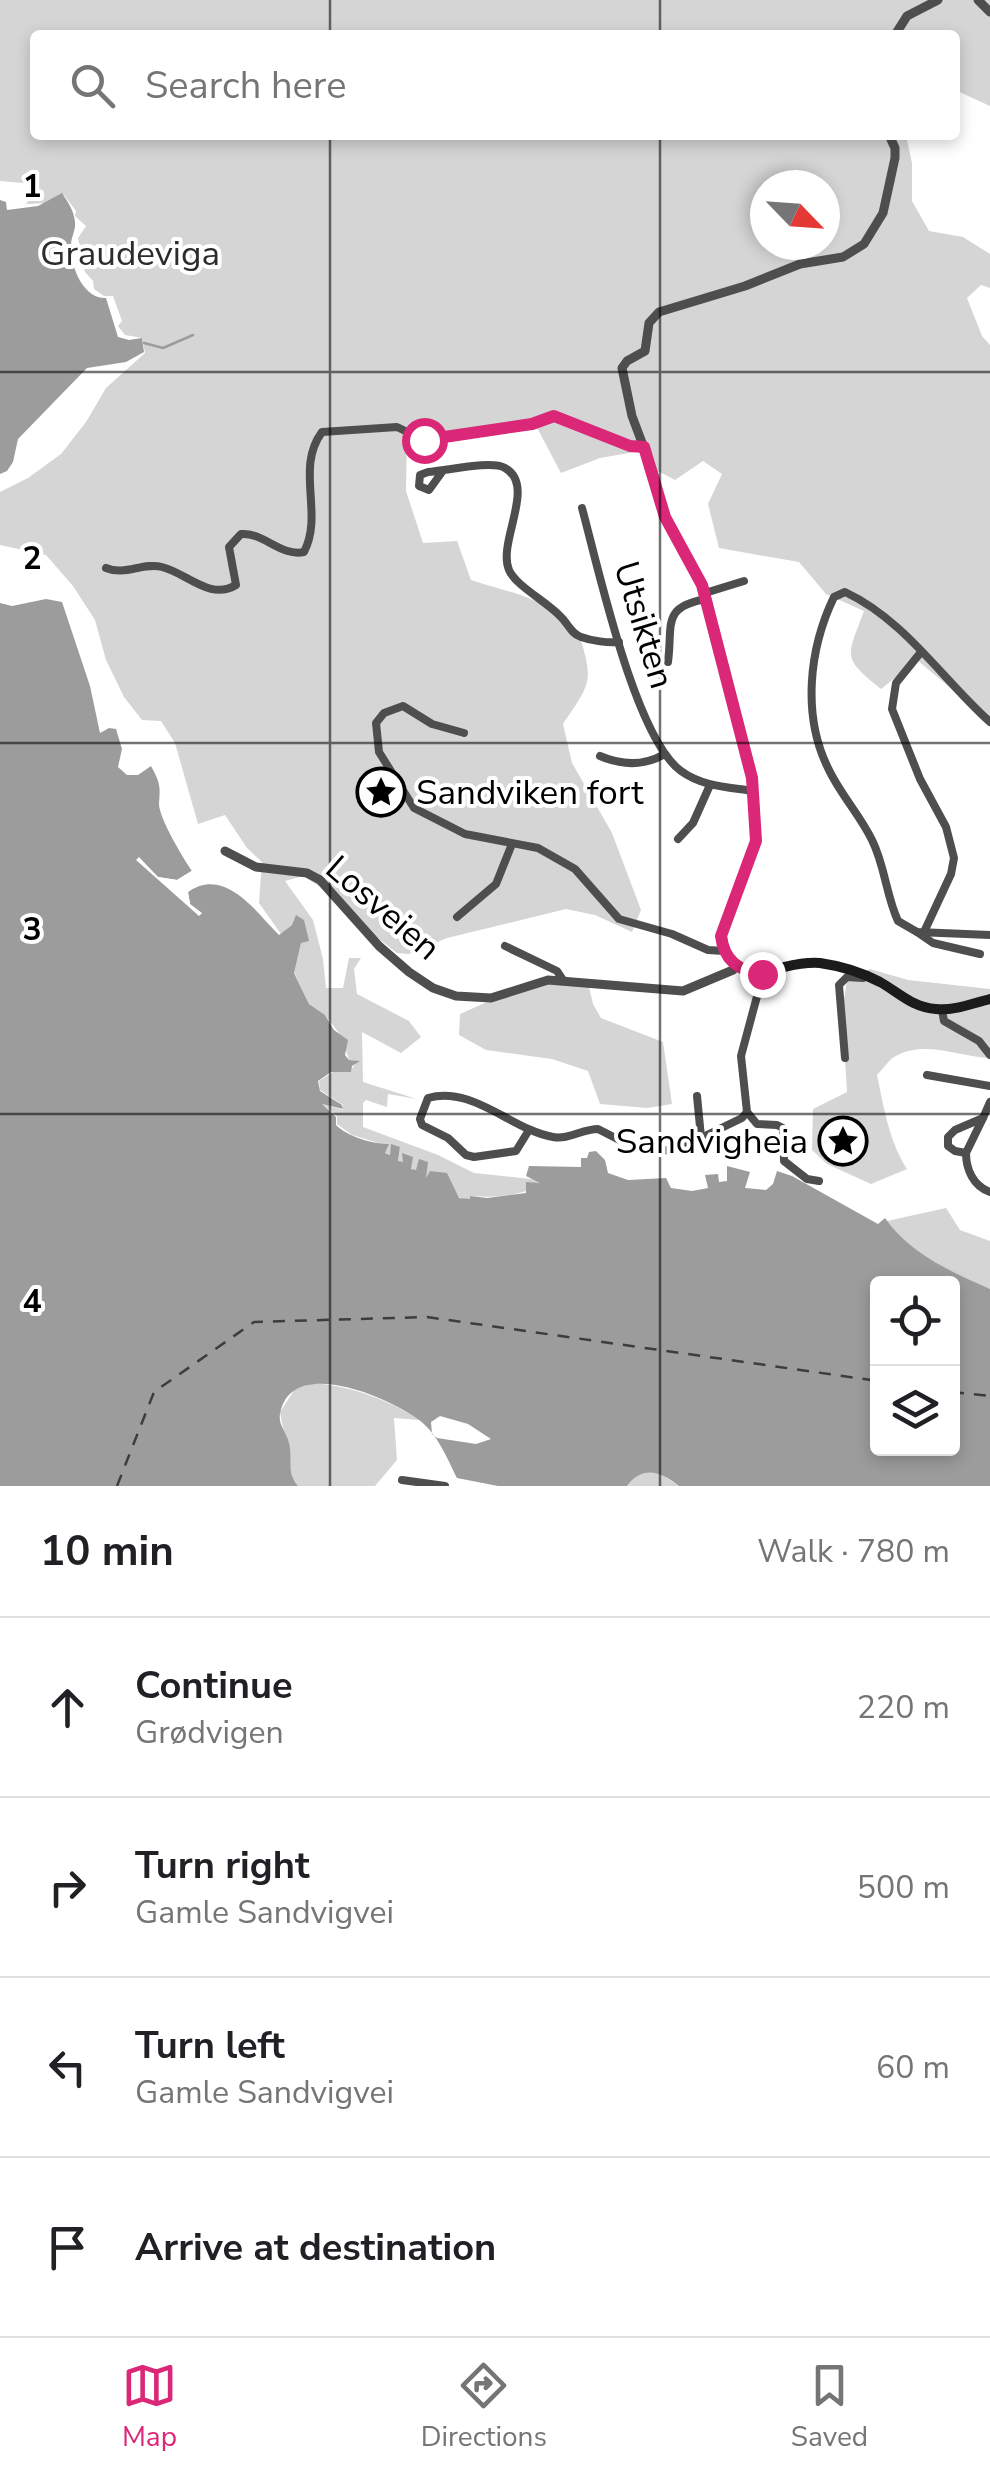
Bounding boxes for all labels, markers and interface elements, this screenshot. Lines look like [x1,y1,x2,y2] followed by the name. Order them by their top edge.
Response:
[30,30,960,140] search box
[65,58,120,113] icon: search
[145,60,346,111] text: Search here
[22,165,42,208] text: 1
[750,170,840,260] north arrow
[40,230,220,277] park label: Graudeviga
[402,418,448,464] route start
[22,537,42,580] text: 2
[602,556,686,694] street label: Utsikten
[355,766,407,818] place icon: Sandviken fort
[416,769,644,816] place label: Sandviken fort
[316,845,450,971] street label: Losveien
[22,908,42,951] text: 3
[740,952,786,998] route end
[817,1115,869,1167] place icon: Sandvigheia
[616,1118,808,1165] place label: Sandvigheia
[870,1276,960,1456] map controls
[870,1276,960,1366] button: locate
[22,1280,42,1323] text: 4
[870,1366,960,1456] button: layers
[40,1523,174,1580] text: 10 min
[757,1530,950,1573] text: Walk · 780 m
[135,1660,293,1711] text: Continue
[40,1680,95,1735] icon: ahead
[857,1686,950,1729] text: 220 m
[135,1711,284,1754] text: Grødvigen
[135,1840,310,1891] text: Turn right
[40,1860,95,1915] icon: right
[857,1866,950,1909] text: 500 m
[135,1891,394,1934] text: Gamle Sandvigvei
[135,2020,285,2071] text: Turn left
[40,2040,95,2095] icon: left
[876,2046,950,2089] text: 60 m
[135,2071,394,2114] text: Gamle Sandvigvei
[40,2220,95,2275] icon: arrive
[135,2222,496,2273] text: Arrive at destination
[122,2358,177,2456] tab: Map
[421,2358,547,2456] tab: Directions
[791,2358,868,2456] tab: Saved

